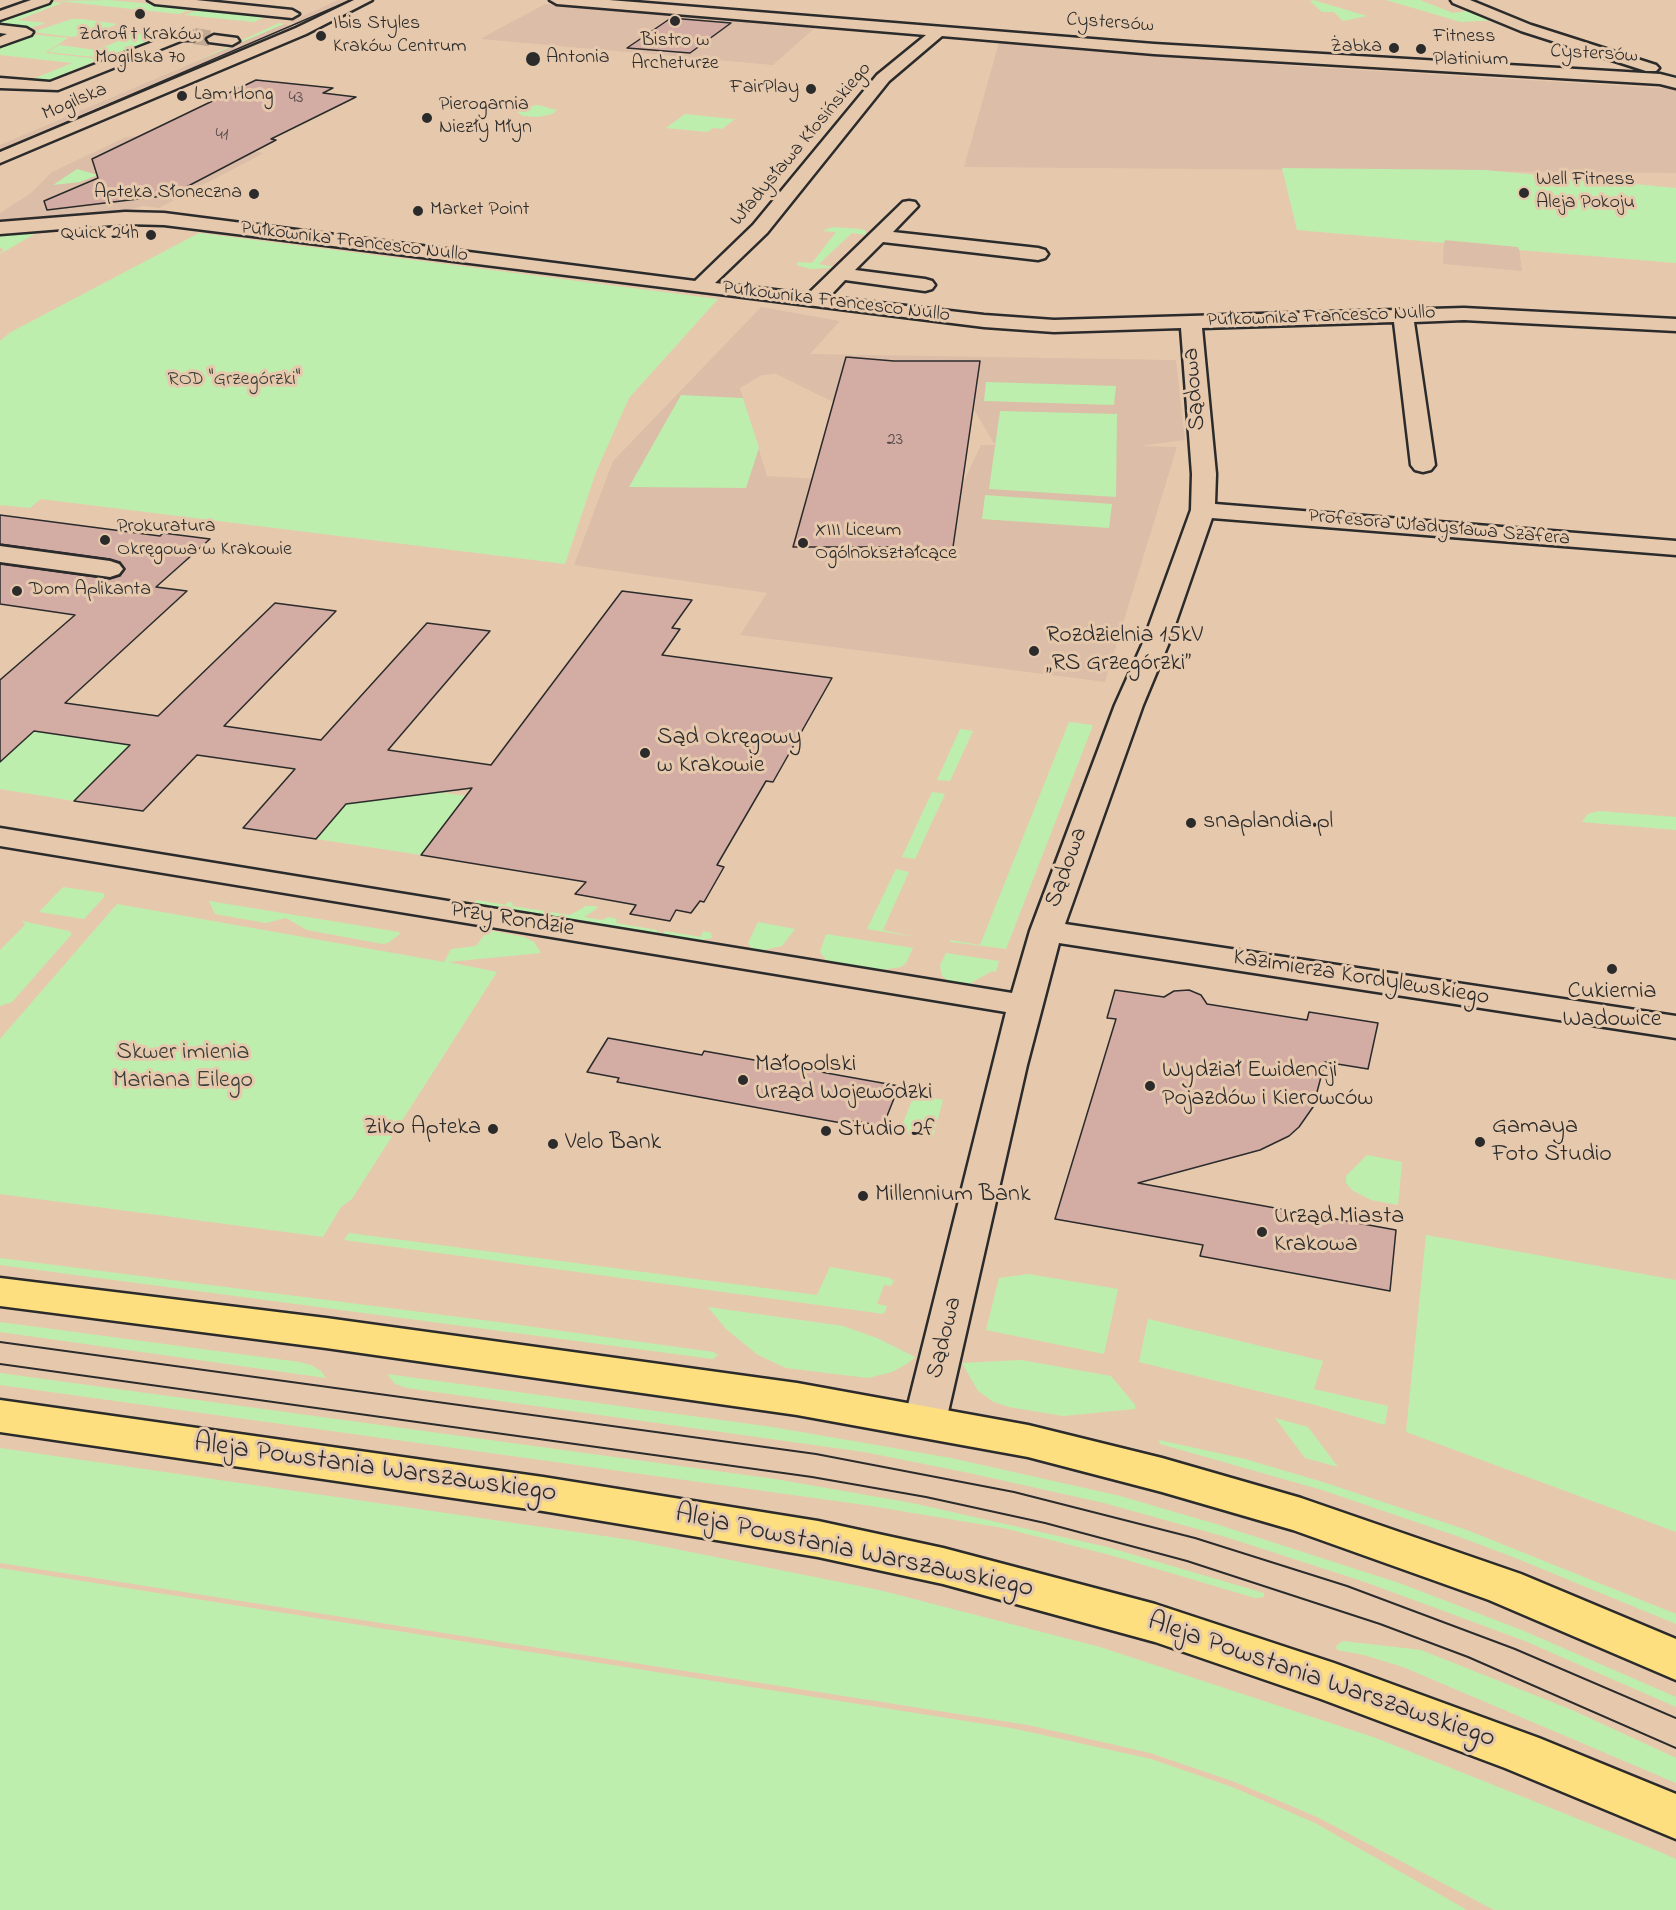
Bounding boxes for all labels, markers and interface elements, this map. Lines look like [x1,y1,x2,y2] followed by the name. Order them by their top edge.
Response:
[133,7,147,21] marker: Zdrofit Kraków Mogilska 70
[1065,9,1155,39] street label: Cystersów
[333,13,467,60] place label: Ibis Styles Kraków Centrum
[668,14,682,28] marker: Bistro w Archeturze
[79,24,201,71] place label: Zdrofit Kraków Mogilska 70
[1433,26,1508,73] place label: Fitness Platinium
[314,29,328,43] marker: Ibis Styles Kraków Centrum
[631,30,719,77] place label: Bistro w Archeturze
[1330,36,1382,60] place label: Żabka
[1387,41,1401,55] marker: Żabka
[1550,41,1638,69] street label: Cystersów
[1414,42,1428,56] marker: Fitness Platinium
[546,47,610,71] place label: Antonia
[524,50,542,68] marker: Antonia
[726,58,878,232] street label: Władysława Kłosińskiego
[730,77,799,101] place label: FairPlay
[39,79,111,127] street label: Mogilska
[804,82,818,96] marker: FairPlay
[194,84,274,108] place label: Lam Hong
[289,88,303,110] house number: 43
[175,89,189,103] marker: Lam Hong
[439,94,532,141] place label: Pierogarnia Niezły Młyn
[420,111,434,125] marker: Pierogarnia Niezły Młyn
[215,125,229,147] house number: 41
[1536,169,1635,216] place label: Well Fitness Aleja Pokoju
[94,182,242,206] place label: Apteka Słoneczna
[1517,186,1531,200] marker: Well Fitness Aleja Pokoju
[247,187,261,201] marker: Apteka Słoneczna
[430,199,530,223] place label: Market Point
[411,204,425,218] marker: Market Point
[239,217,469,269] street label: Pułkownika Francesco Nullo
[61,223,139,247] place label: Quick 24h
[144,228,158,242] marker: Quick 24h
[721,277,951,329] street label: Pułkownika Francesco Nullo
[1206,302,1436,334] street label: Pułkownika Francesco Nullo
[1178,346,1214,432] street label: Sądowa
[167,369,301,393] park label: ROD "Grzegórzki"
[887,430,903,452] house number: 23
[1307,506,1571,552] street label: Profesora Władysława Szafera
[117,516,292,563] place label: Prokuratura Okręgowa w Krakowie
[815,520,957,567] place label: XIII Liceum Ogólnokształcące
[98,533,112,547] marker: Prokuratura Okręgowa w Krakowie
[796,536,810,550] marker: XIII Liceum Ogólnokształcące
[29,579,151,603] place label: Dom Aplikanta
[10,584,24,598] marker: Dom Aplikanta
[1046,623,1203,679] place label: Rozdzielnia 15kV „RS Grzegórzki”
[1027,644,1041,658] marker: Rozdzielnia 15kV „RS Grzegórzki”
[657,725,802,781] place label: Sąd Okręgowy w Krakowie
[638,746,652,760] marker: Sąd Okręgowy w Krakowie
[1203,809,1333,837] place label: snaplandia.pl
[1184,816,1198,830] marker: snaplandia.pl
[1040,824,1096,912] street label: Sądowa
[448,897,576,945] street label: Przy Rondzie
[1231,945,1491,1013] street label: Kazimierza Kordylewskiego
[1605,962,1619,976] marker: Cukiernia Wadowice
[1563,979,1661,1035] place label: Cukiernia Wadowice
[113,1040,253,1096] park label: Skwer imienia Mariana Eilego
[755,1052,933,1108] place label: Małopolski Urząd Wojewódzki
[1162,1058,1373,1114] place label: Wydział Ewidencji Pojazdów i Kierowców
[736,1073,750,1087] marker: Małopolski Urząd Wojewódzki
[1143,1079,1157,1093] marker: Wydział Ewidencji Pojazdów i Kierowców
[1492,1114,1612,1170] place label: Gamaya Foto Studio
[364,1115,481,1143] place label: Ziko Apteka
[838,1117,934,1145] place label: Studio 2f
[486,1122,500,1136] marker: Ziko Apteka
[819,1124,833,1138] marker: Studio 2f
[565,1130,661,1158] place label: Velo Bank
[1473,1135,1487,1149] marker: Gamaya Foto Studio
[546,1137,560,1151] marker: Velo Bank
[875,1182,1030,1210] place label: Millennium Bank
[856,1189,870,1203] marker: Millennium Bank
[1274,1204,1404,1260] place label: Urząd Miasta Krakowa
[1255,1225,1269,1239] marker: Urząd Miasta Krakowa
[922,1294,970,1382] street label: Sądowa
[192,1428,558,1512] street label: Aleja Powstania Warszawskiego
[672,1499,1036,1607] street label: Aleja Powstania Warszawskiego
[1143,1607,1499,1757] street label: Aleja Powstania Warszawskiego

